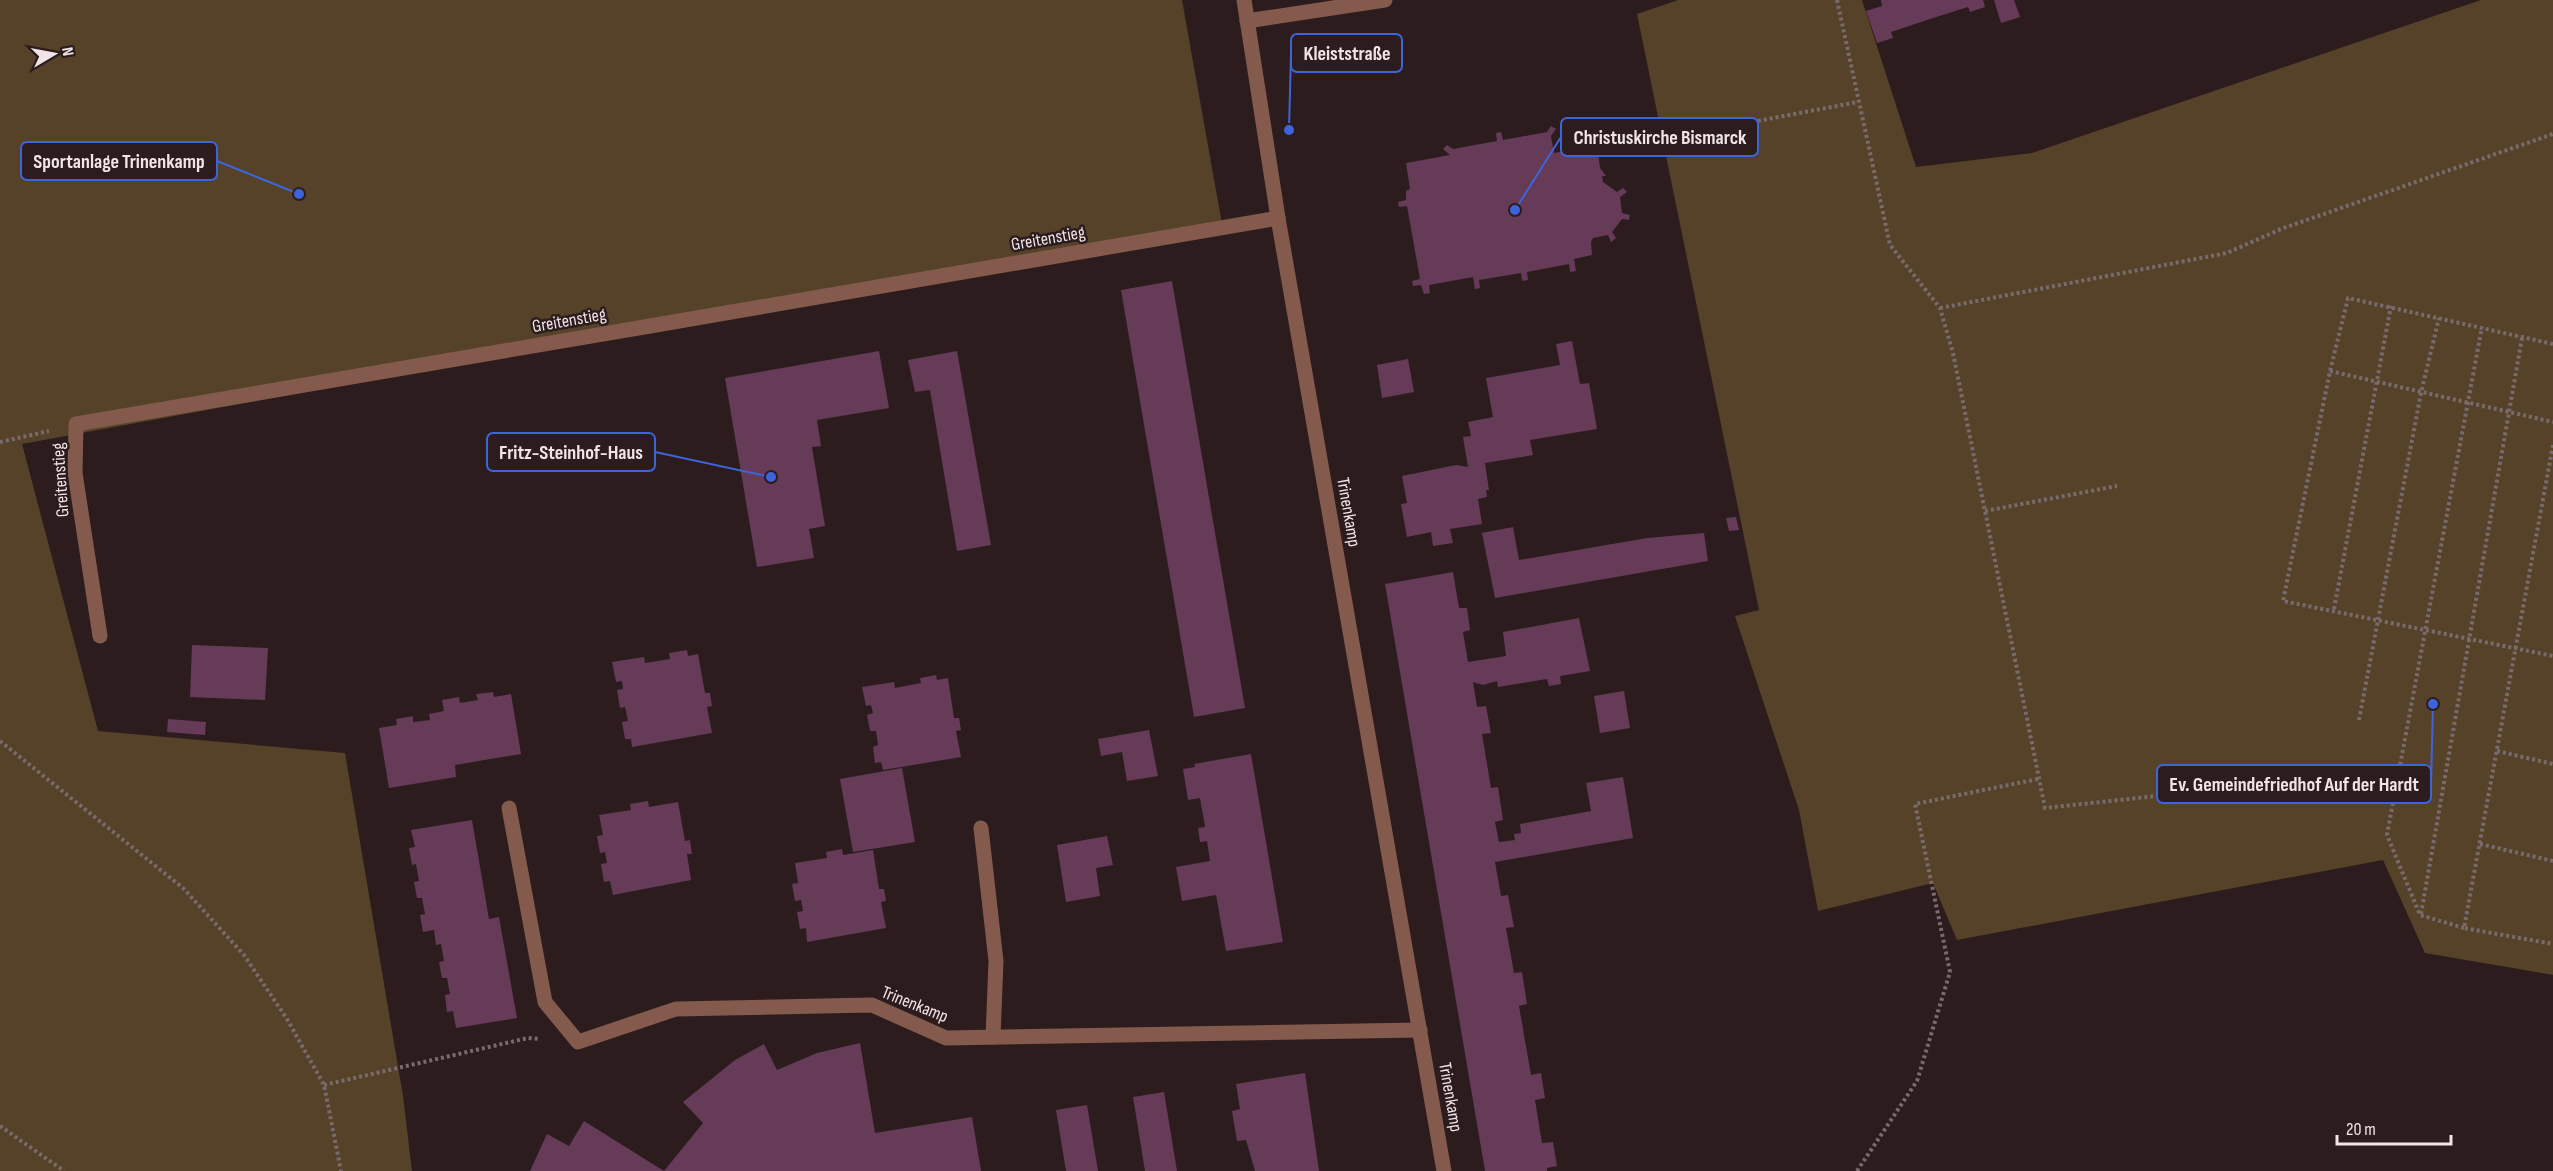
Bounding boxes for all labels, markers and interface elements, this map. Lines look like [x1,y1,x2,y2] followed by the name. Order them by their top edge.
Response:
[24,24,84,84] north arrow
[1291,34,1402,72] callout: Kleiststraße
[1304,42,1390,66] text: Kleiststraße
[57,46,77,58] text: N
[1561,118,1758,156] callout: Christuskirche Bismarck
[1573,126,1747,150] text: Christuskirche Bismarck
[21,142,217,180] callout: Sportanlage Trinenkamp
[33,150,205,174] text: Sportanlage Trinenkamp
[1010,222,1087,255] street label: Greitenstieg
[531,304,608,337] street label: Greitenstieg
[487,433,655,471] callout: Fritz-Steinhof-Haus
[499,441,643,465] text: Fritz-Steinhof-Haus
[47,442,74,518] street label: Greitenstieg
[1332,476,1365,548] street label: Trinenkamp
[2157,765,2431,803] callout: Ev. Gemeindefriedhof Auf der Hardt
[2169,773,2419,797] text: Ev. Gemeindefriedhof Auf der Hardt
[878,982,951,1027] street label: Trinenkamp
[1434,1061,1467,1133] street label: Trinenkamp
[2337,1108,2451,1146] scale bar
[2346,1119,2376,1140] text: 20 m

